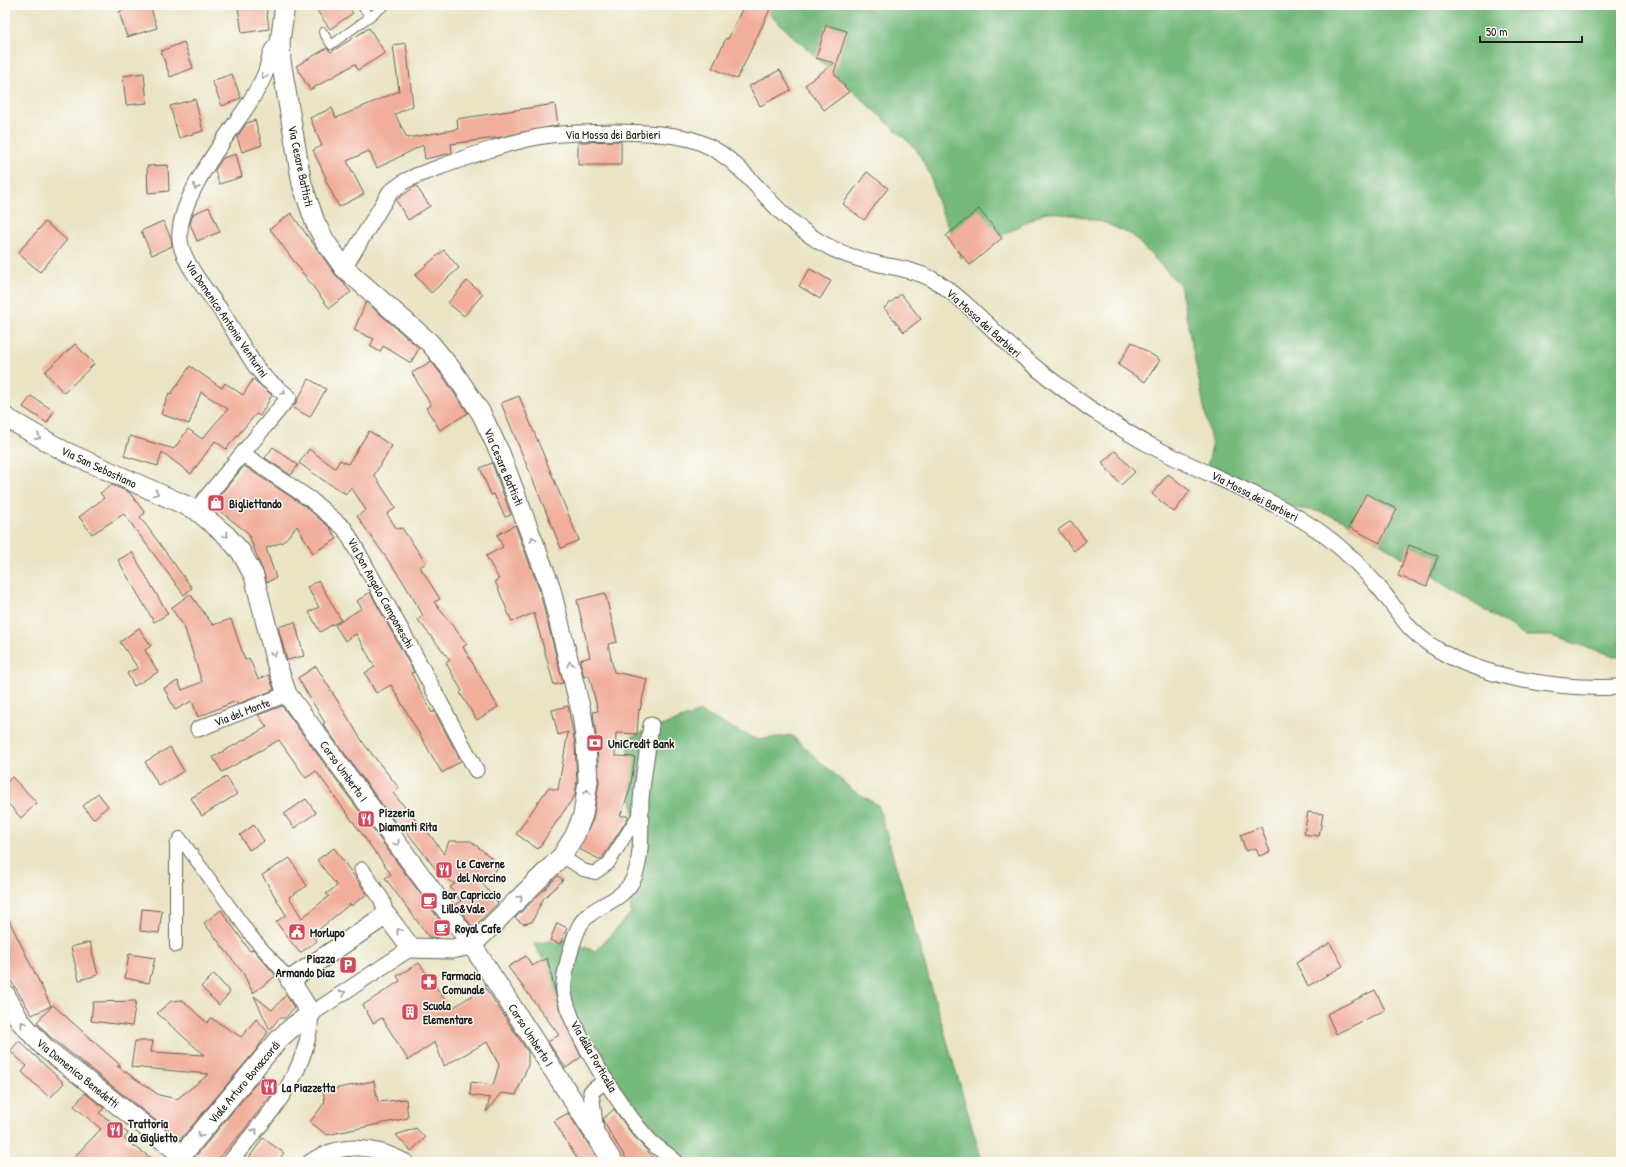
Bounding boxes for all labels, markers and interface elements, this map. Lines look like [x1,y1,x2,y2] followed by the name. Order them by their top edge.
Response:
[1480,18,1582,44] scale bar
[1486,23,1507,40] text: 50 m
[261,71,269,79] one-way arrow
[284,124,318,208] street label: Via Cesare Battisti
[565,126,661,143] street label: Via Mossa dei Barbieri
[194,182,201,190] one-way arrow
[181,257,273,381] street label: Via Domenico Antonio Venturini
[943,285,1025,361] street label: Via Mossa dei Barbieri
[278,387,285,394] one-way arrow
[480,426,528,508] street label: Via Cesare Battisti
[34,433,42,440] one-way arrow
[58,442,140,492] street label: Via San Sebastiano
[1209,467,1301,525] street label: Via Mossa dei Barbieri
[151,488,159,496] one-way arrow
[206,493,226,513] shop icon: Bigliettando
[229,495,282,513] place label: Bigliettando
[221,530,229,538] one-way arrow
[343,534,419,652] street label: Via Don Angelo Camponeschi
[530,535,538,542] one-way arrow
[269,650,278,657] one-way arrow
[566,660,574,667] one-way arrow
[212,693,273,730] street label: Via del Monte
[585,733,605,753] bank icon: UniCredit Bank
[608,735,674,752] place label: UniCredit Bank
[316,737,372,805] street label: Corso Umberto I
[582,789,591,795] one-way arrow
[379,804,437,835] place label: Pizzeria Diamanti Rita
[356,809,376,829] restaurant icon: Pizzeria Diamanti Rita
[392,839,399,846] one-way arrow
[457,855,506,886] place label: Le Caverne del Norcino
[434,860,454,880] restaurant icon: Le Caverne del Norcino
[442,886,501,917] place label: Bar Capriccio Lillo&Vale
[419,891,439,911] cafe icon: Bar Capriccio Lillo&Vale
[515,896,523,903] one-way arrow
[432,918,452,938] cafe icon: Royal Cafe
[455,920,502,938] place label: Royal Cafe
[287,922,307,942] public building icon: Morlupo
[310,924,345,942] place label: Morlupo
[397,929,404,936] one-way arrow
[276,950,336,981] place label: Piazza Armando Diaz
[338,955,358,975] parking icon: Piazza Armando Diaz
[441,967,485,998] place label: Farmacia Comunale
[419,972,439,992] pharmacy icon: Farmacia Comunale
[339,991,346,998] one-way arrow
[423,997,473,1028] place label: Scuola Elementare
[504,1000,558,1070] street label: Corso Umberto I
[400,1002,420,1022] building icon: Scuola Elementare
[567,1017,622,1095] street label: Via della Porticella
[21,1022,28,1029] one-way arrow
[33,1034,123,1112] street label: Via Domenico Benedetti
[204,1037,284,1127] street label: Viale Arturo Bonaccordi
[259,1077,279,1097] restaurant icon: La Piazzetta
[282,1079,335,1096] place label: La Piazzetta
[127,1115,178,1147] place label: Trattoria da Giglietto
[105,1120,125,1140] restaurant icon: Trattoria da Giglietto
[250,1129,257,1136] one-way arrow
[197,1130,204,1138] one-way arrow

